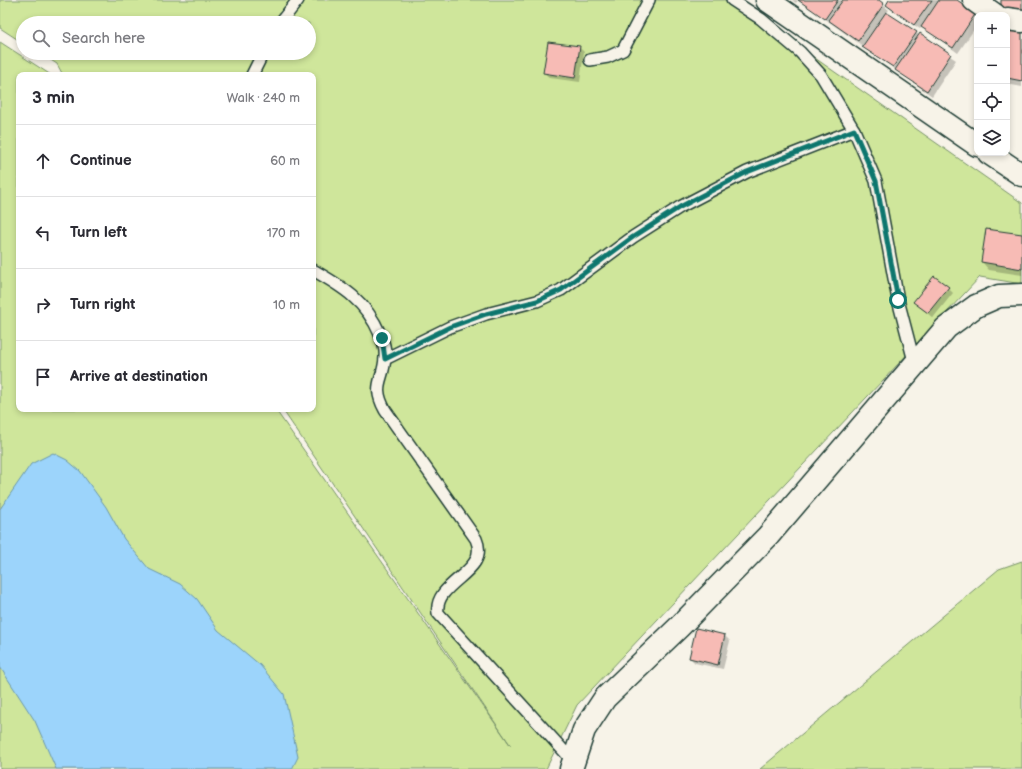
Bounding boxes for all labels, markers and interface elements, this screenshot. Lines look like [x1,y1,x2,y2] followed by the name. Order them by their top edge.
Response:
[974,12,1010,156] map controls
[974,12,1010,48] button: +
[16,16,316,60] search box
[30,27,52,49] icon: search
[62,29,145,48] text: Search here
[974,48,1010,84] button: −
[974,84,1010,120] button: locate
[32,88,75,108] text: 3 min
[226,90,300,106] text: Walk · 240 m
[974,120,1010,156] button: layers
[32,150,54,172] icon: ahead
[70,151,132,170] text: Continue
[270,153,300,169] text: 60 m
[32,222,54,244] icon: left
[70,223,127,242] text: Turn left
[267,225,300,241] text: 170 m
[889,291,907,309] route start
[32,294,54,316] icon: right
[70,295,135,314] text: Turn right
[273,297,300,313] text: 10 m
[373,329,391,347] route end
[32,366,54,388] icon: arrive
[70,367,208,386] text: Arrive at destination

